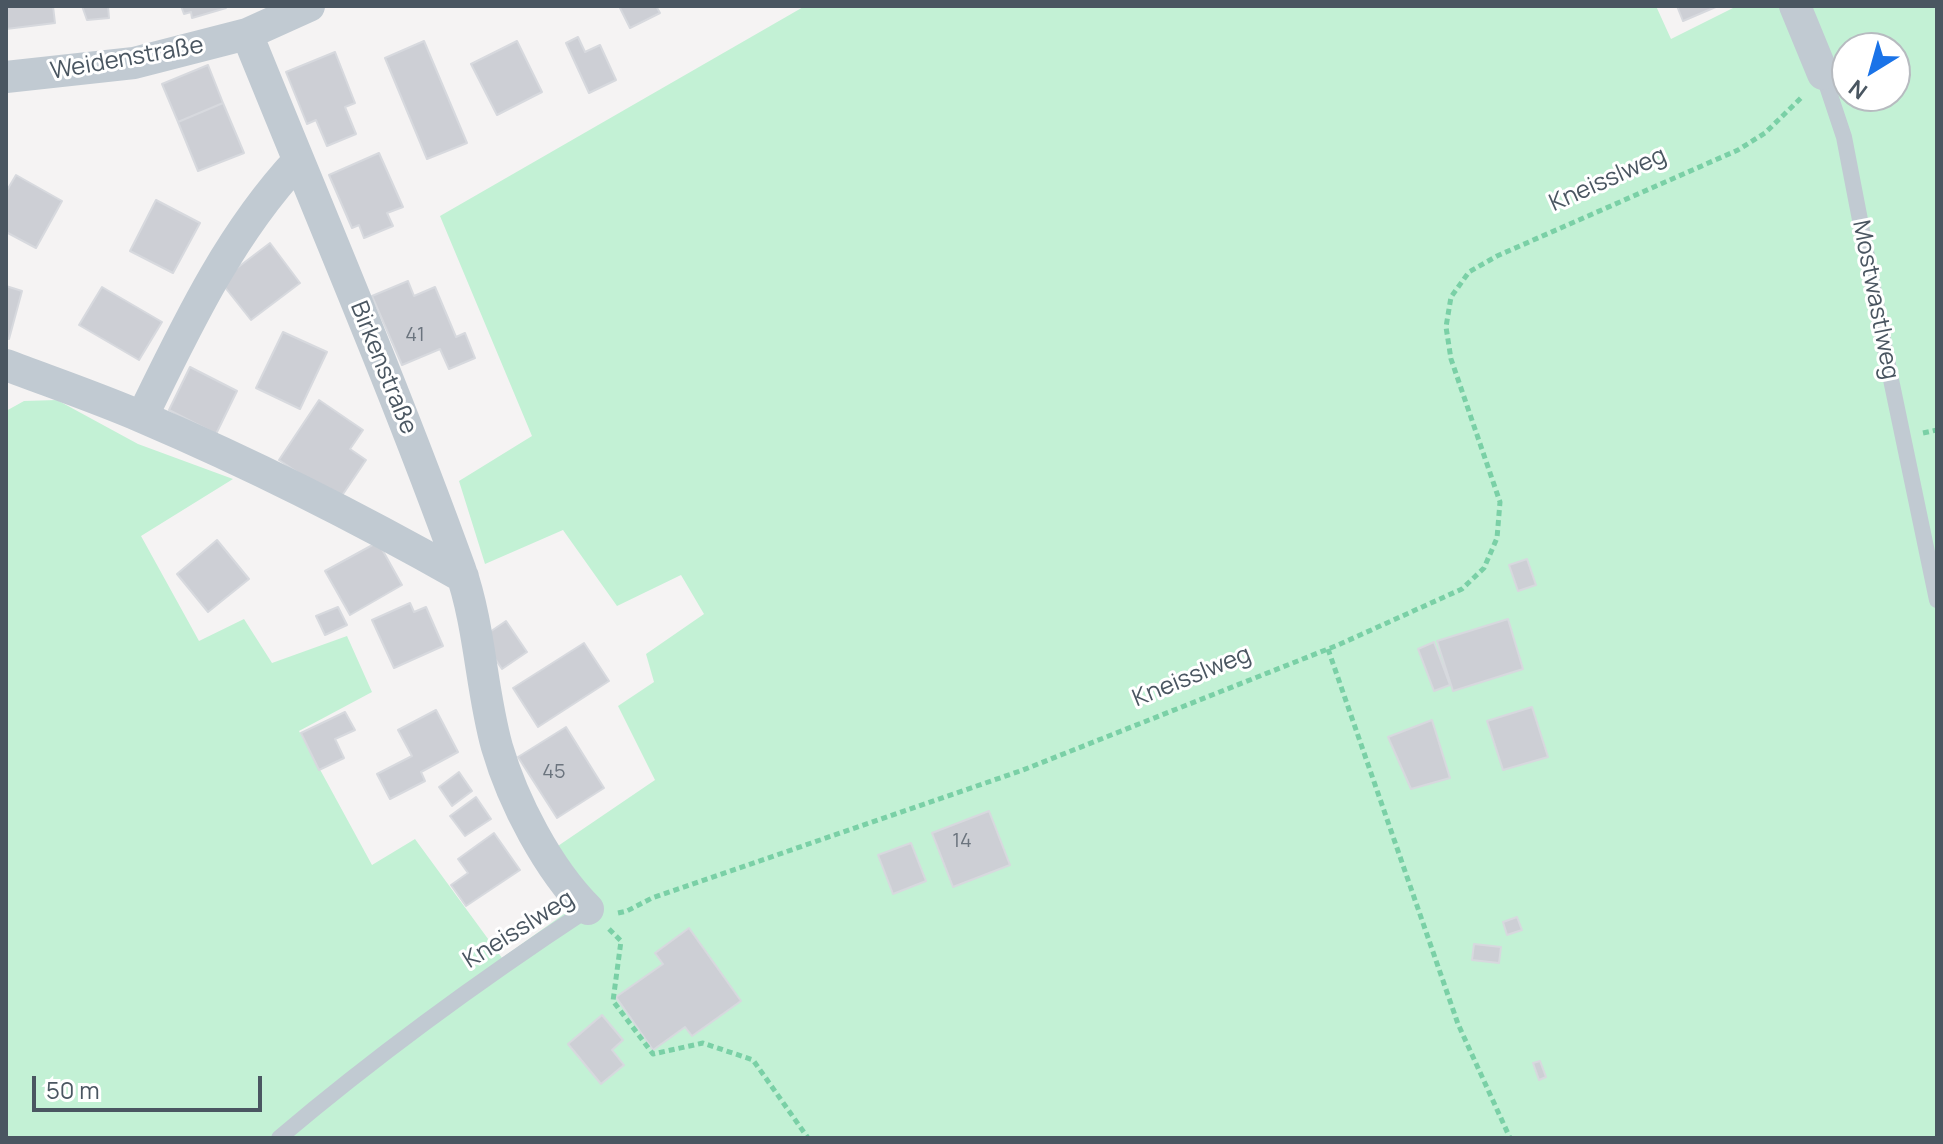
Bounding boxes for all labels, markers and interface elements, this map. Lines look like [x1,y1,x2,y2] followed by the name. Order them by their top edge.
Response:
[48,31,206,87] street label: Weidenstraße
[1831,32,1911,112] north arrow
[1842,73,1873,106] text: N
[1545,141,1671,219] street label: Kneisslweg
[1845,218,1905,382] street label: Mostwastlweg
[343,297,423,439] street label: Birkenstraße
[405,323,425,347] house number: 41
[1129,640,1255,714] street label: Kneisslweg
[542,760,566,784] house number: 45
[952,829,972,853] house number: 14
[458,885,580,975] street label: Kneisslweg
[36,1060,266,1110] scale bar
[46,1073,100,1106] text: 50 m

